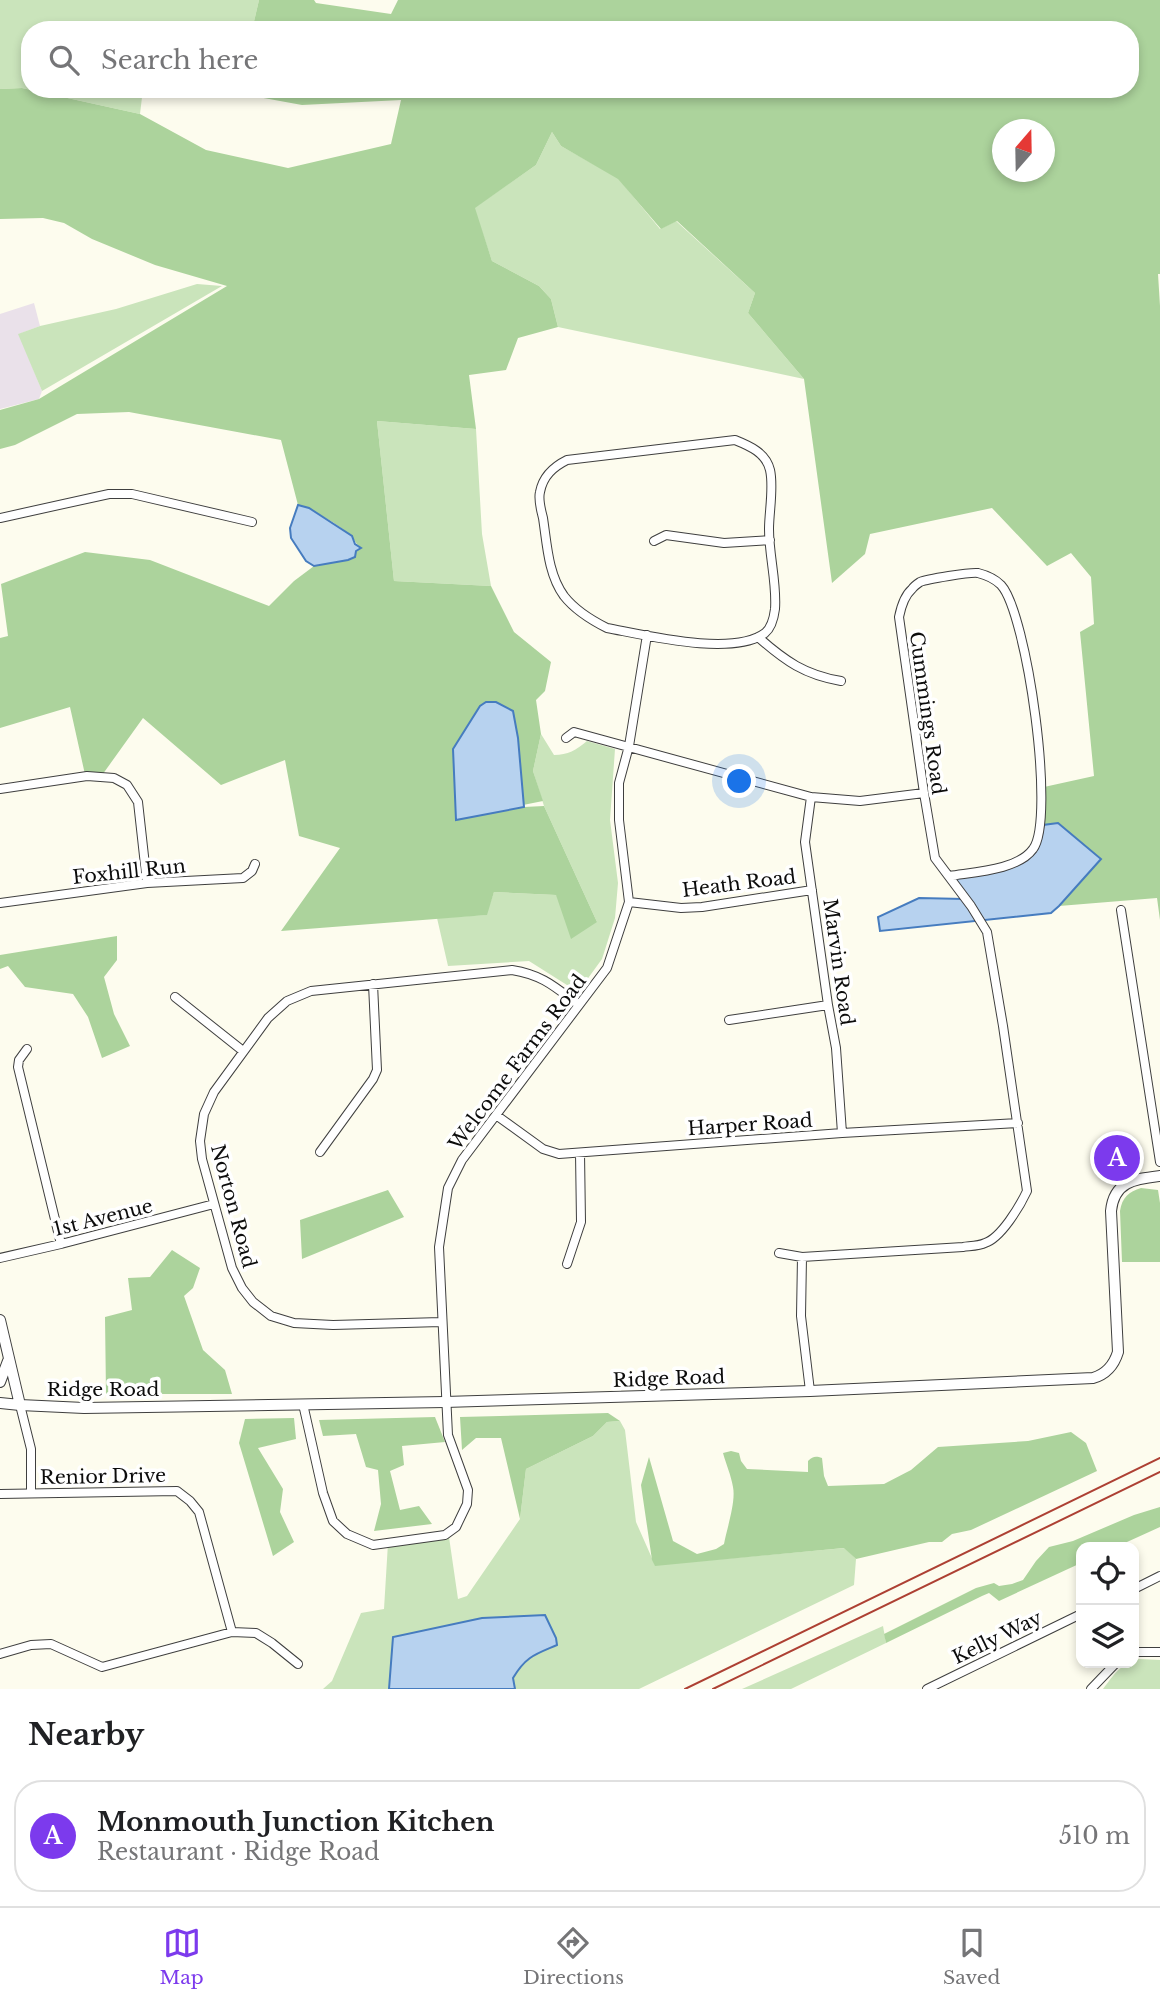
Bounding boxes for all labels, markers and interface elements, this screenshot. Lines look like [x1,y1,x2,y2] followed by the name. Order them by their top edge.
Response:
[21,21,1139,98] search box
[45,41,83,79] icon: search
[101,44,258,76] text: Search here
[992,119,1055,182] north arrow
[905,630,950,796] street label: Cummings Road
[722,764,756,798] your location
[71,854,187,889] street label: Foxhill Run
[681,865,798,902] street label: Heath Road
[818,897,859,1027] street label: Marvin Road
[443,970,591,1155] street label: Welcome Farms Road
[687,1109,814,1140] street label: Harper Road
[1094,1132,1140,1184] pin: A
[206,1142,261,1270] street label: Norton Road
[51,1194,155,1241] street label: 1st Avenue
[612,1365,726,1392] street label: Ridge Road
[47,1378,159,1401] street label: Ridge Road
[40,1464,166,1489] street label: Renior Drive
[1076,1542,1139,1668] map controls
[1076,1542,1139,1605] button: locate
[1076,1605,1139,1668] button: layers
[949,1606,1046,1669] street label: Kelly Way
[28,1716,144,1753] text: Nearby
[97,1806,494,1838] text: Monmouth Junction Kitchen
[44,1822,62,1850] text: A
[1059,1822,1130,1850] text: 510 m
[97,1838,380,1866] text: Restaurant · Ridge Road
[160,1924,204,1989] tab: Map
[523,1924,624,1989] tab: Directions
[943,1924,1000,1989] tab: Saved

